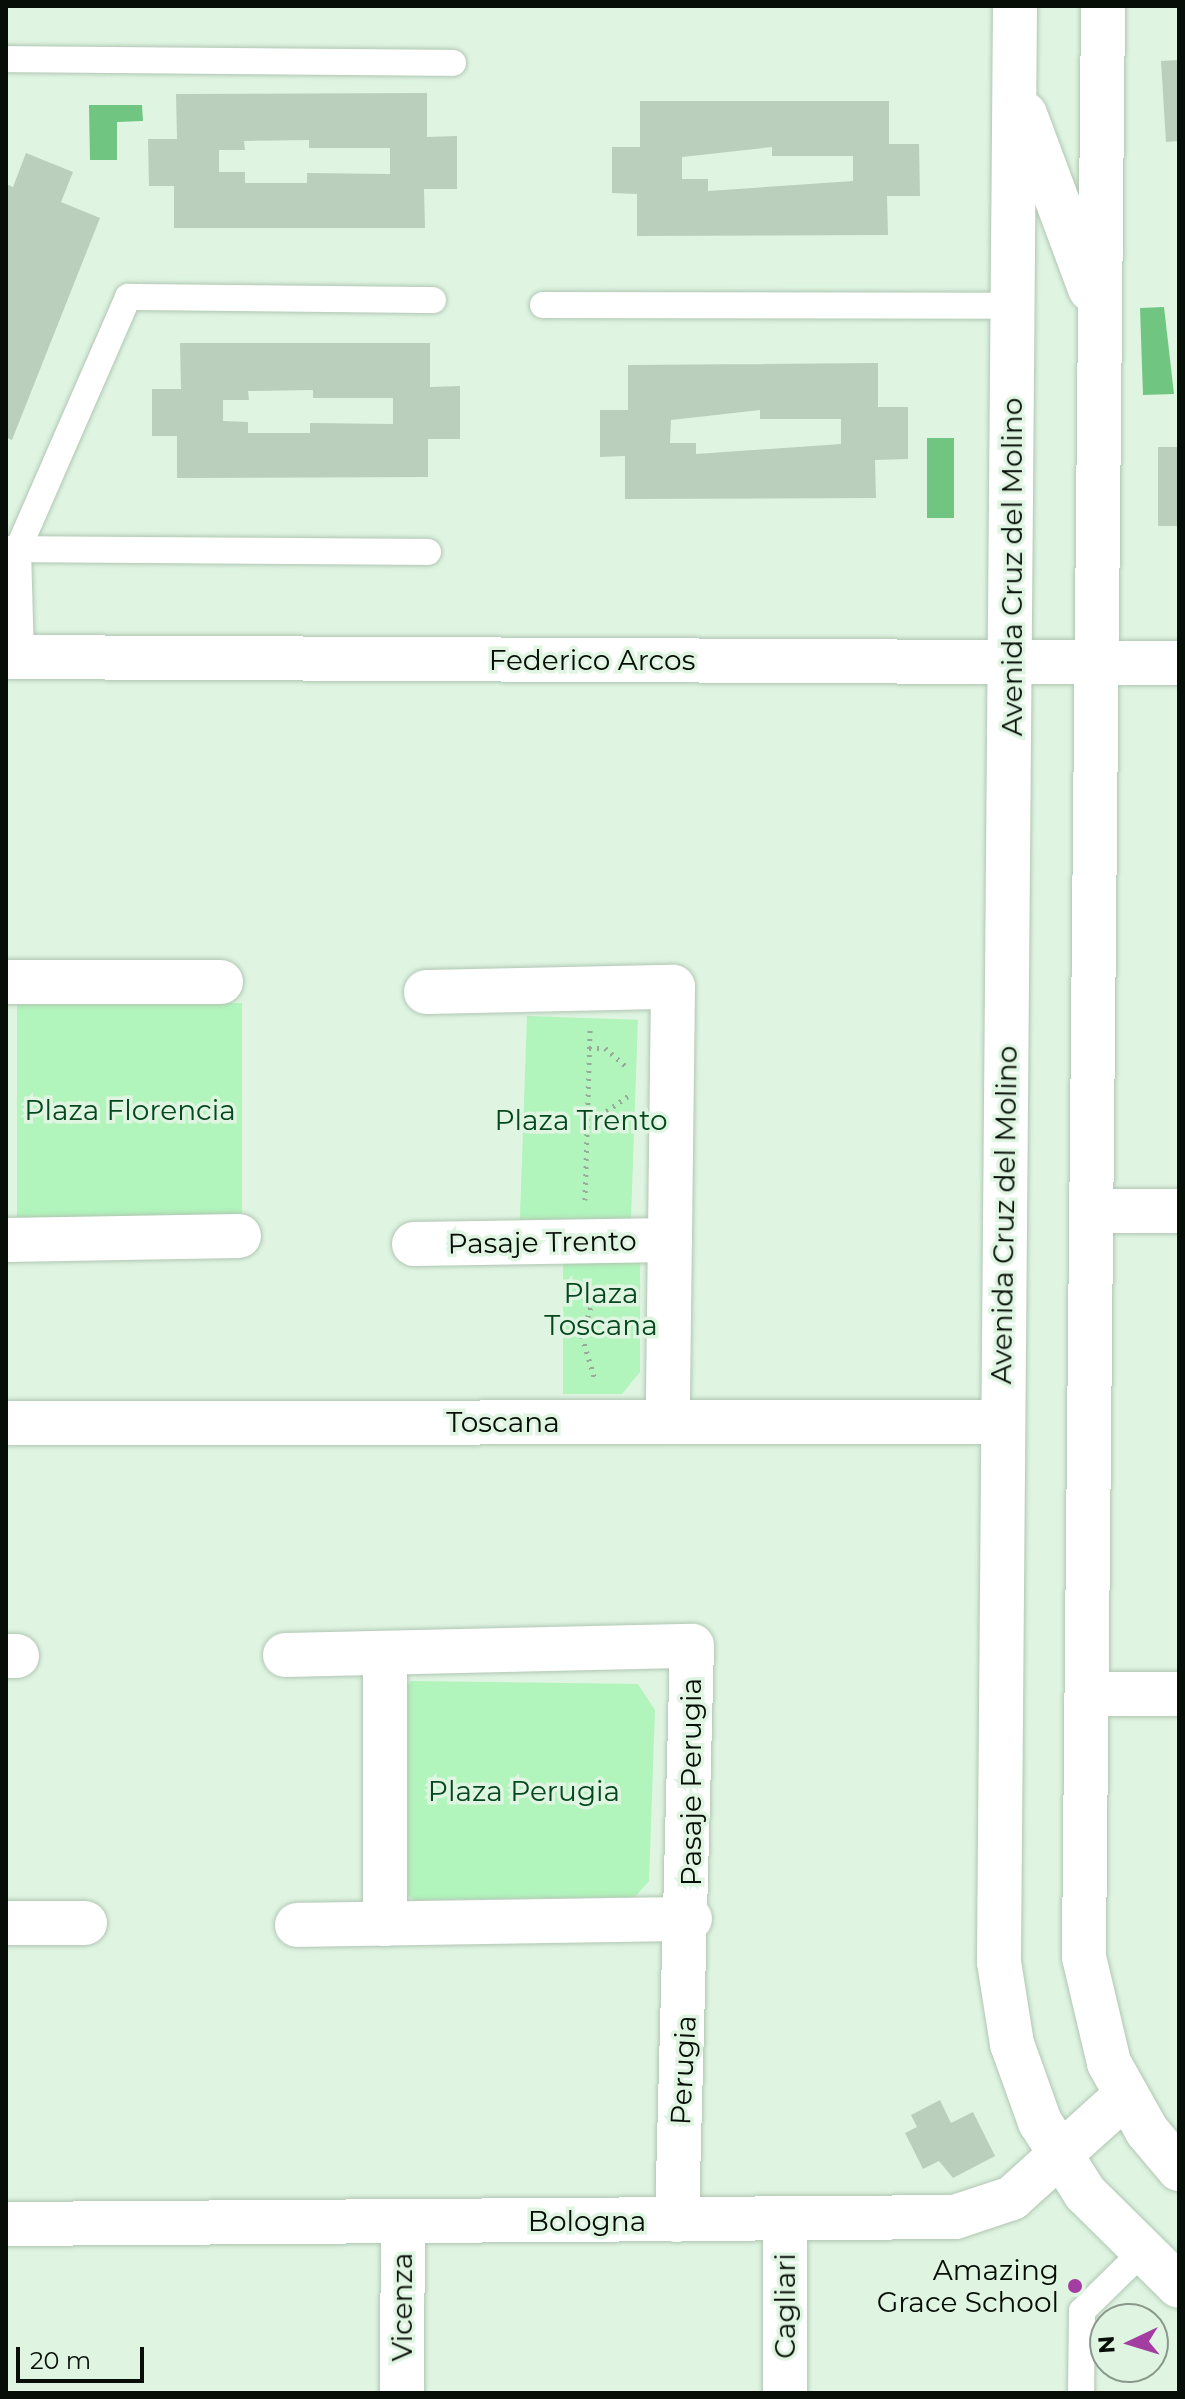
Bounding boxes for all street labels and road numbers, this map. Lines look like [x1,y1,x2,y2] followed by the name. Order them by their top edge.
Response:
[995,398,1029,736] street label: Avenida Cruz del Molino
[489,643,695,677] street label: Federico Arcos
[984,1046,1024,1384] street label: Avenida Cruz del Molino
[447,1224,637,1260] street label: Pasaje Trento
[446,1405,560,1439] street label: Toscana
[674,1678,708,1886] street label: Pasaje Perugia
[663,2014,703,2126] street label: Perugia
[528,2204,646,2238] street label: Bologna
[385,2253,419,2361] street label: Vicenza
[768,2253,802,2359] street label: Cagliari

